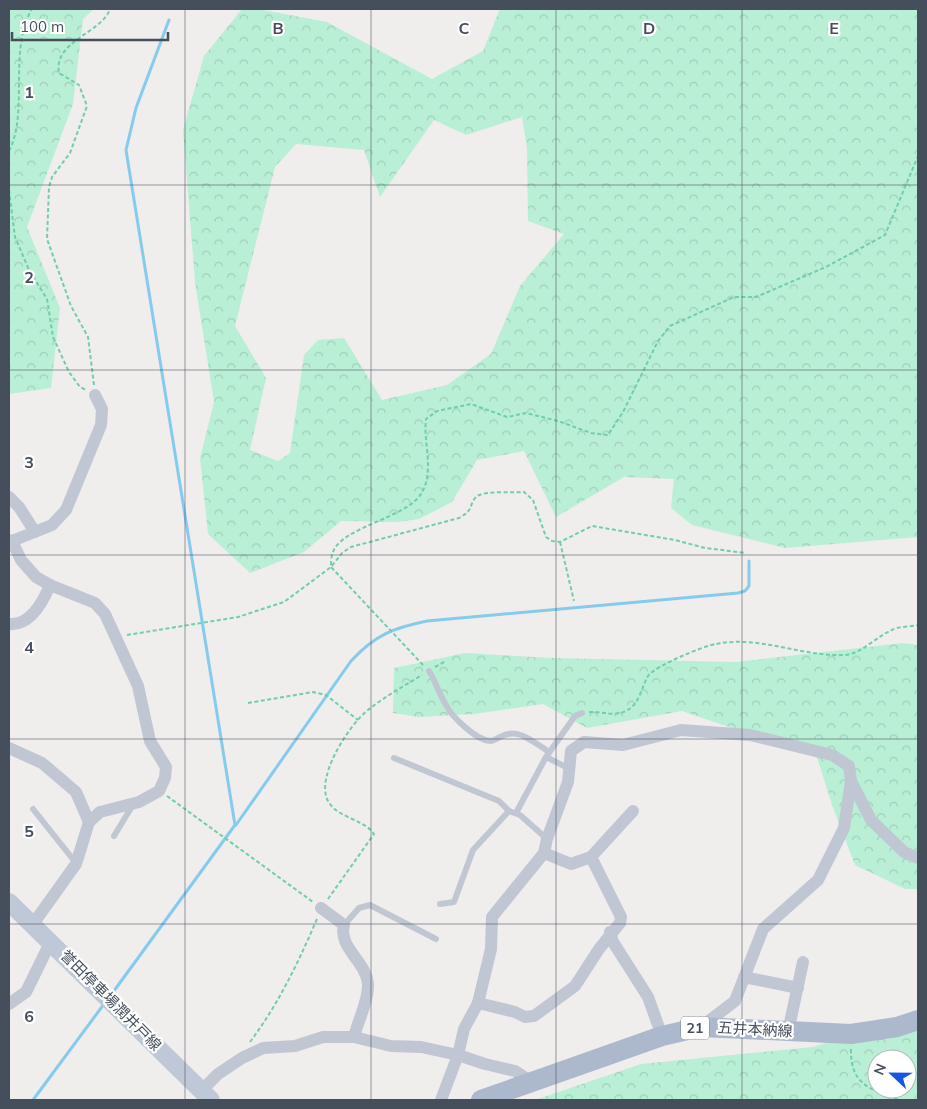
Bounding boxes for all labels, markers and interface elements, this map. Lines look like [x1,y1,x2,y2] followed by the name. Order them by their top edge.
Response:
[12,10,169,42] scale bar
[20,17,64,36] text: 100 m
[272,18,284,38] text: B
[459,18,470,38] text: C
[643,18,655,38] text: D
[829,18,839,38] text: E
[24,82,34,102] text: 1
[24,267,34,287] text: 2
[24,452,34,472] text: 3
[24,637,34,657] text: 4
[24,821,34,841] text: 5
[57,946,165,1054] street label: 誉田停車場潤井戸線
[24,1006,34,1026] text: 6
[681,1016,709,1040] road number: 21
[717,1018,793,1040] street label: 五井本納線
[867,1049,917,1099] north arrow
[870,1061,890,1077] text: N

